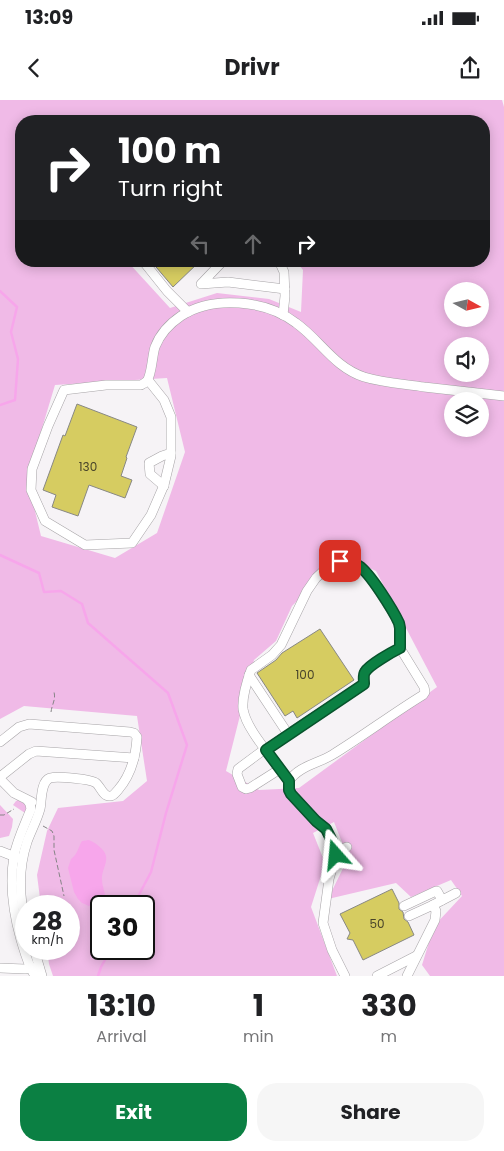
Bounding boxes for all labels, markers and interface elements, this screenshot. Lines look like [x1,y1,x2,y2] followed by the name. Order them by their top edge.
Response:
[25,4,73,31] text: 13:09
[224,52,280,83] text: Drivr
[20,54,48,82] icon: back
[456,54,484,82] icon: share
[118,126,221,175] text: 100 m
[35,135,100,200] icon: right
[118,173,223,204] text: Turn right
[186,230,214,258] icon: left
[239,230,267,258] icon: ahead
[292,230,320,258] icon: right
[444,282,489,328] north arrow
[444,282,489,437] map controls
[444,337,489,382] button: sound
[444,392,489,437] button: layers
[79,458,97,475] house number: 130
[319,540,361,582] pin
[326,547,354,575] icon: arrive
[296,666,314,683] house number: 100
[309,828,361,880] position arrow
[90,895,155,960] speed limit sign: 30
[32,904,63,939] text: 28
[369,915,385,932] house number: 50
[32,931,63,948] text: km/h
[87,984,156,1027] text: 13:10
[253,984,264,1027] text: 1
[361,984,417,1027] text: 330
[96,1025,147,1048] text: Arrival
[243,1025,274,1048] text: min
[381,1025,397,1048] text: m
[20,1083,247,1141] button: Exit
[257,1083,484,1141] button: Share

